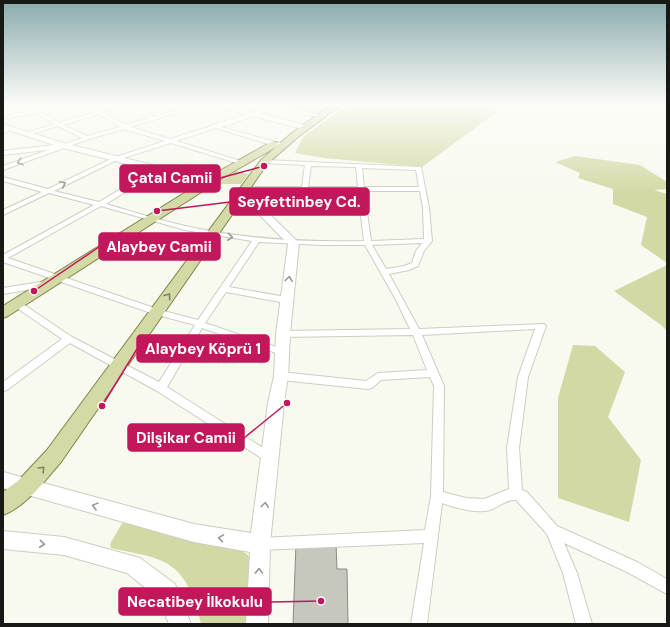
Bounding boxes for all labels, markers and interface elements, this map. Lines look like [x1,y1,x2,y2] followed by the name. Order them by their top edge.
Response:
[17,157,24,165] one-way arrow
[120,165,220,192] callout: Çatal Camii
[128,168,212,188] text: Çatal Camii
[59,181,67,189] one-way arrow
[230,188,369,215] callout: Seyfettinbey Cd.
[237,192,361,212] text: Seyfettinbey Cd.
[227,232,233,241] one-way arrow
[99,233,220,260] callout: Alaybey Camii
[106,237,212,257] text: Alaybey Camii
[284,276,293,282] one-way arrow
[163,294,170,301] one-way arrow
[137,335,269,362] callout: Alaybey Köprü 1
[145,339,261,359] text: Alaybey Köprü 1
[128,424,244,451] callout: Dilşikar Camii
[136,428,236,448] text: Dilşikar Camii
[37,466,45,474] one-way arrow
[92,502,99,511] one-way arrow
[260,502,269,508] one-way arrow
[218,534,224,542] one-way arrow
[39,539,45,548] one-way arrow
[255,568,263,574] one-way arrow
[119,588,271,615] callout: Necatibey İlkokulu
[127,592,263,612] text: Necatibey İlkokulu

